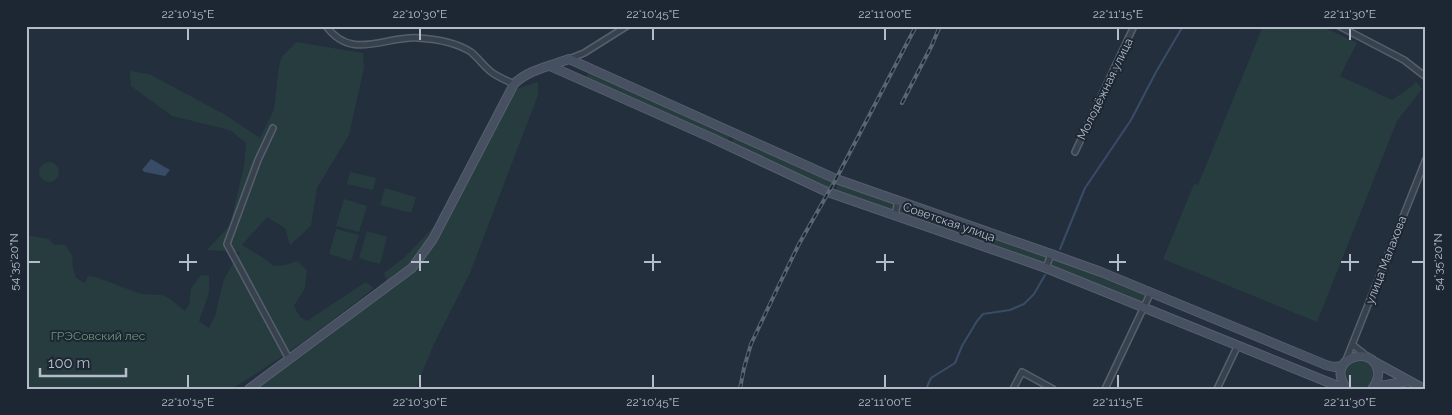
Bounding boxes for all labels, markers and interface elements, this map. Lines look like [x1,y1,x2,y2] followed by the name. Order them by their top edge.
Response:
[162,7,214,21] text: 22°10'15"E
[393,7,447,21] text: 22°10'30"E
[626,7,680,21] text: 22°10'45"E
[858,7,912,21] text: 22°11'00"E
[1093,7,1143,21] text: 22°11'15"E
[1324,7,1376,21] text: 22°11'30"E
[1074,36,1136,142] street label: Молодёжная улица
[901,200,997,244] street label: Советская улица
[1363,214,1409,306] street label: улица Малахова
[7,233,21,291] text: 54°35'20"N
[1431,233,1445,291] text: 54°35'20"N
[51,329,146,343] park label: ГРЭСовский лес
[40,345,126,377] scale bar
[48,354,90,372] text: 100 m
[162,395,214,409] text: 22°10'15"E
[393,395,447,409] text: 22°10'30"E
[626,395,680,409] text: 22°10'45"E
[858,395,912,409] text: 22°11'00"E
[1093,395,1143,409] text: 22°11'15"E
[1324,395,1376,409] text: 22°11'30"E

